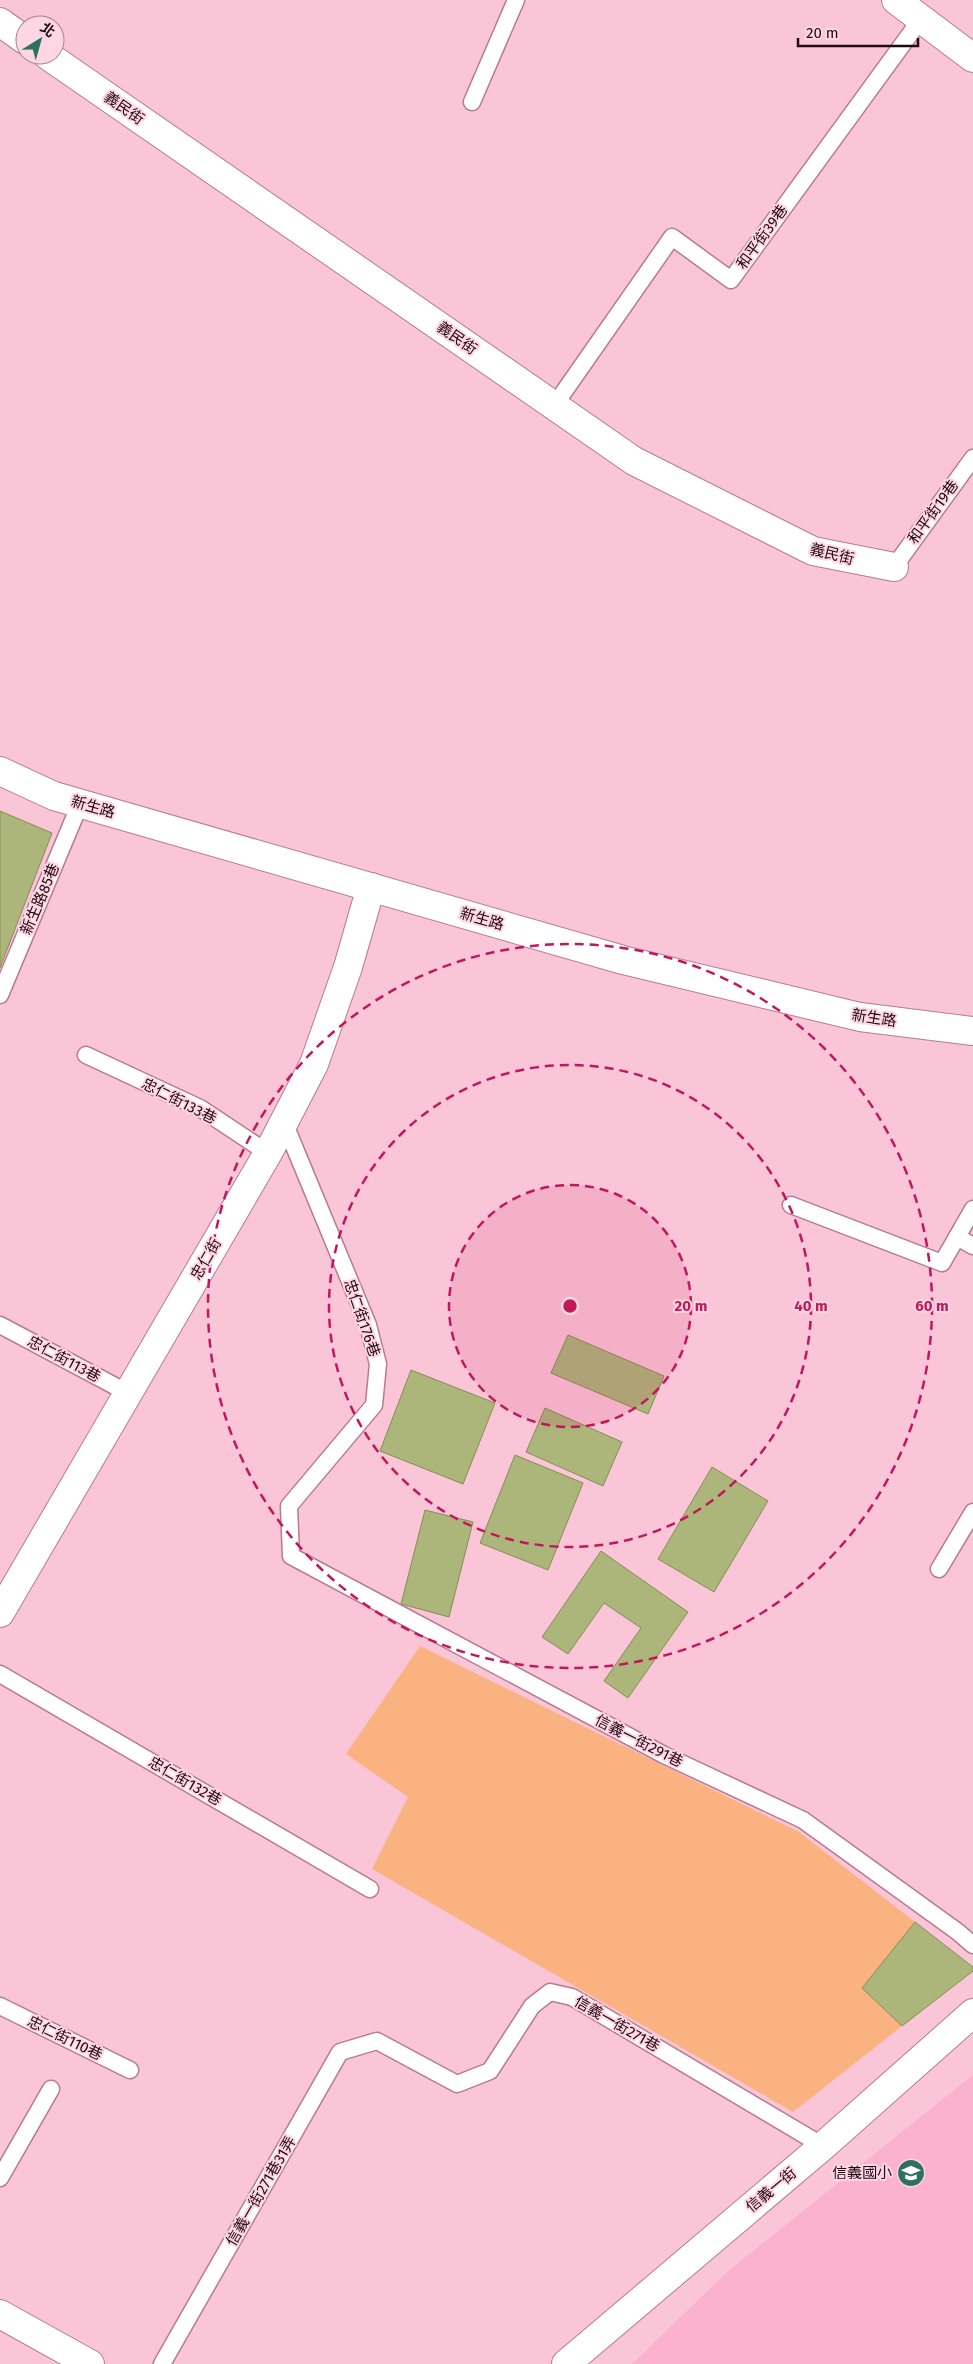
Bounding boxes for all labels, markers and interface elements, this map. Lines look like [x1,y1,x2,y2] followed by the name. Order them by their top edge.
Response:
[15,15,65,65] north arrow
[798,15,918,47] scale bar
[37,19,58,41] text: 北
[806,24,839,42] text: 20 m
[100,88,148,128] street label: 義民街
[733,201,791,273] street label: 和平街39巷
[433,318,481,358] street label: 義民街
[904,477,962,547] street label: 和平街19巷
[808,540,856,568] street label: 義民街
[69,792,117,822] street label: 新生路
[17,861,63,937] street label: 新生路85巷
[458,904,506,934] street label: 新生路
[850,1006,898,1030] street label: 新生路
[139,1074,219,1128] street label: 忠仁街133巷
[187,1235,225,1283] street label: 忠仁街
[340,1277,384,1359] street label: 忠仁街176巷
[561,1297,579,1315] centre of rings
[675,1297,707,1315] text: 20 m
[794,1297,828,1315] text: 40 m
[915,1297,949,1315] text: 60 m
[24,1332,104,1386] street label: 忠仁街113巷
[592,1711,686,1771] street label: 信義一街291巷
[145,1753,225,1809] street label: 忠仁街132巷
[571,1992,663,2056] street label: 信義一街271巷
[25,2012,105,2064] street label: 忠仁街110巷
[222,2133,300,2249] street label: 信義一街271巷31弄
[896,2158,926,2188] school or university icon: 信義國小
[742,2164,800,2216] street label: 信義一街
[832,2164,892,2182] place label: 信義國小

